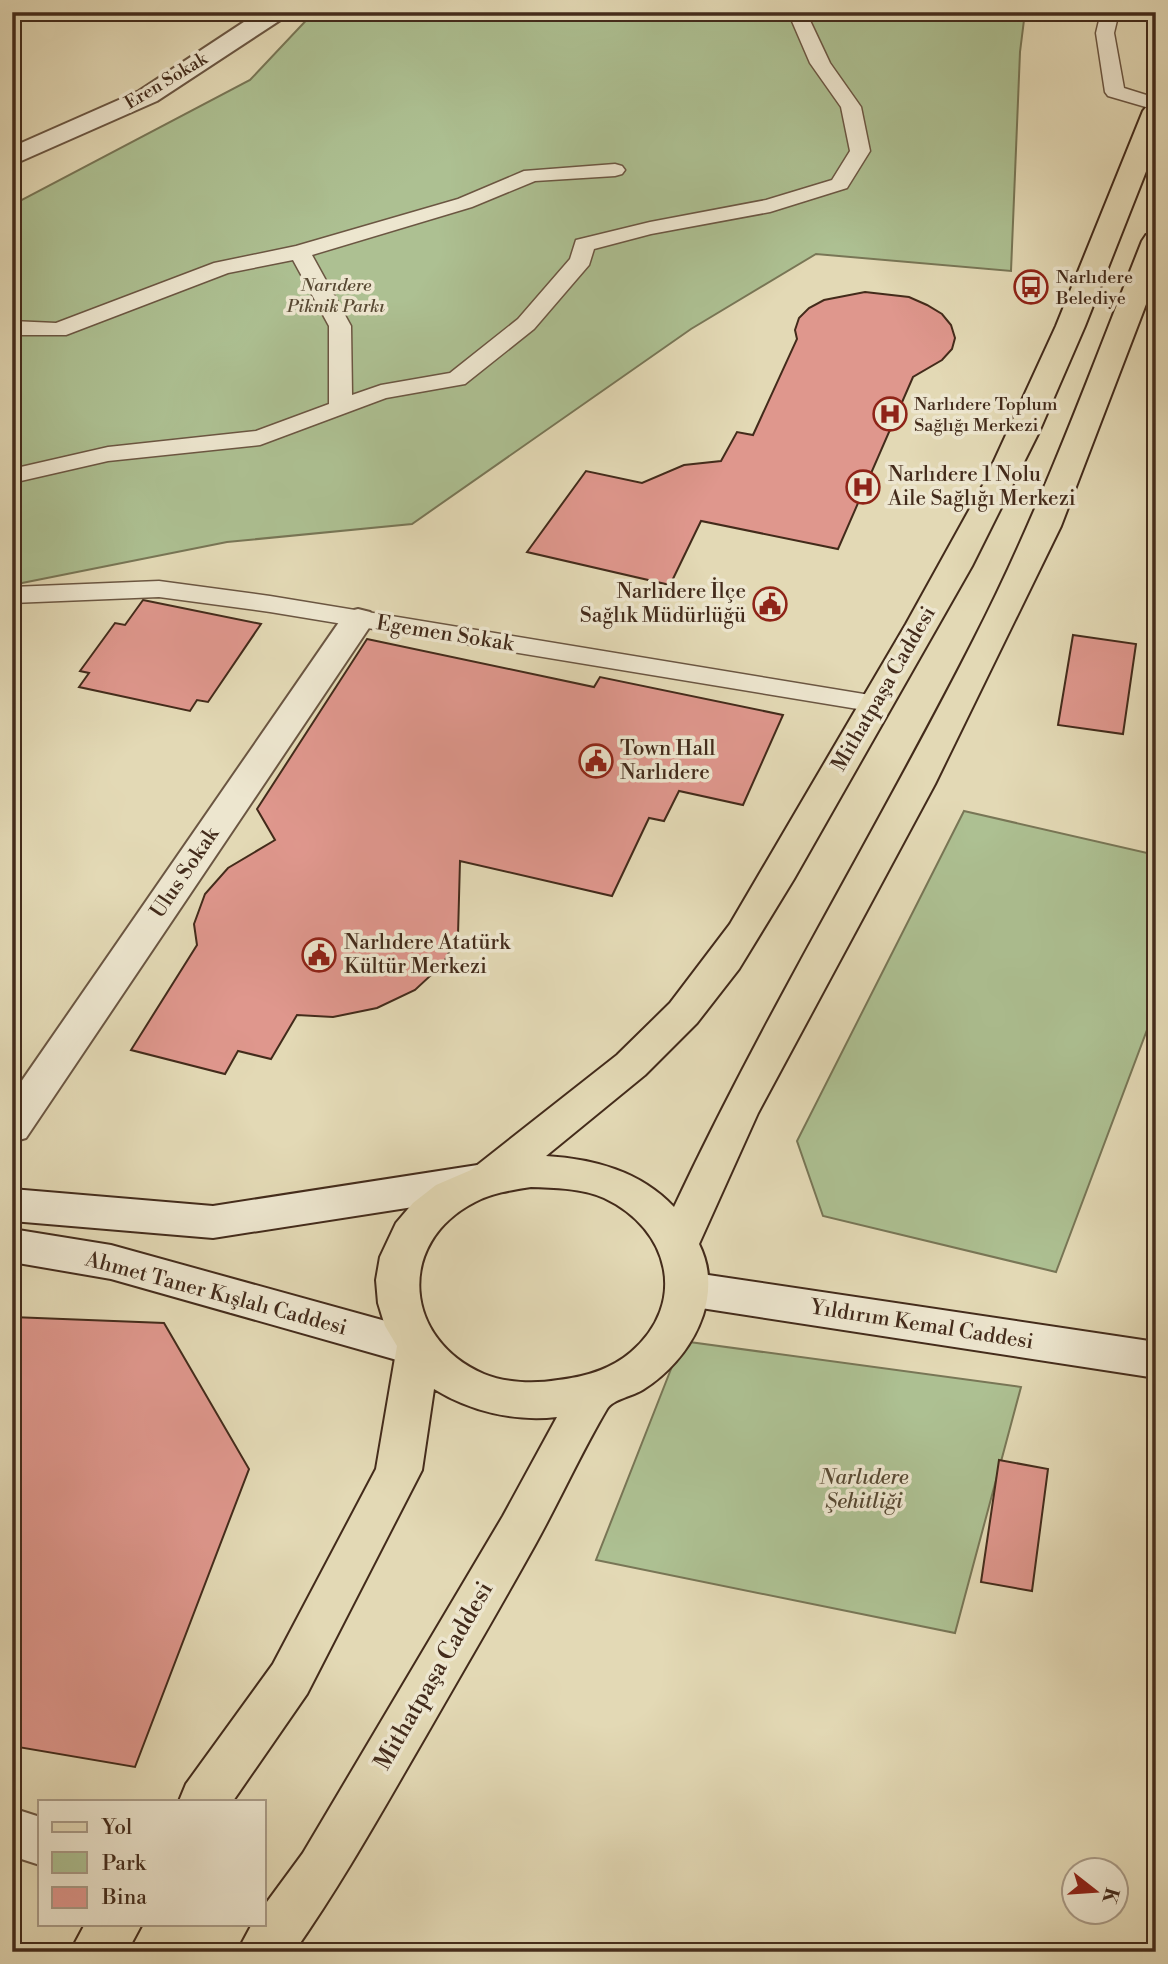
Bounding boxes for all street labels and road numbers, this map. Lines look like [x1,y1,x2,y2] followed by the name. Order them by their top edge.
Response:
[120,46,213,115] street label: Eren Sokak
[826,602,942,776] street label: Mithatpaşa Caddesi
[374,610,517,658] street label: Egemen Sokak
[145,822,226,923] street label: Ulus Sokak
[81,1246,350,1341] street label: Ahmet Taner Kışlalı Caddesi
[808,1294,1035,1355] street label: Yıldırım Kemal Caddesi
[368,1576,500,1776] street label: Mithatpaşa Caddesi

